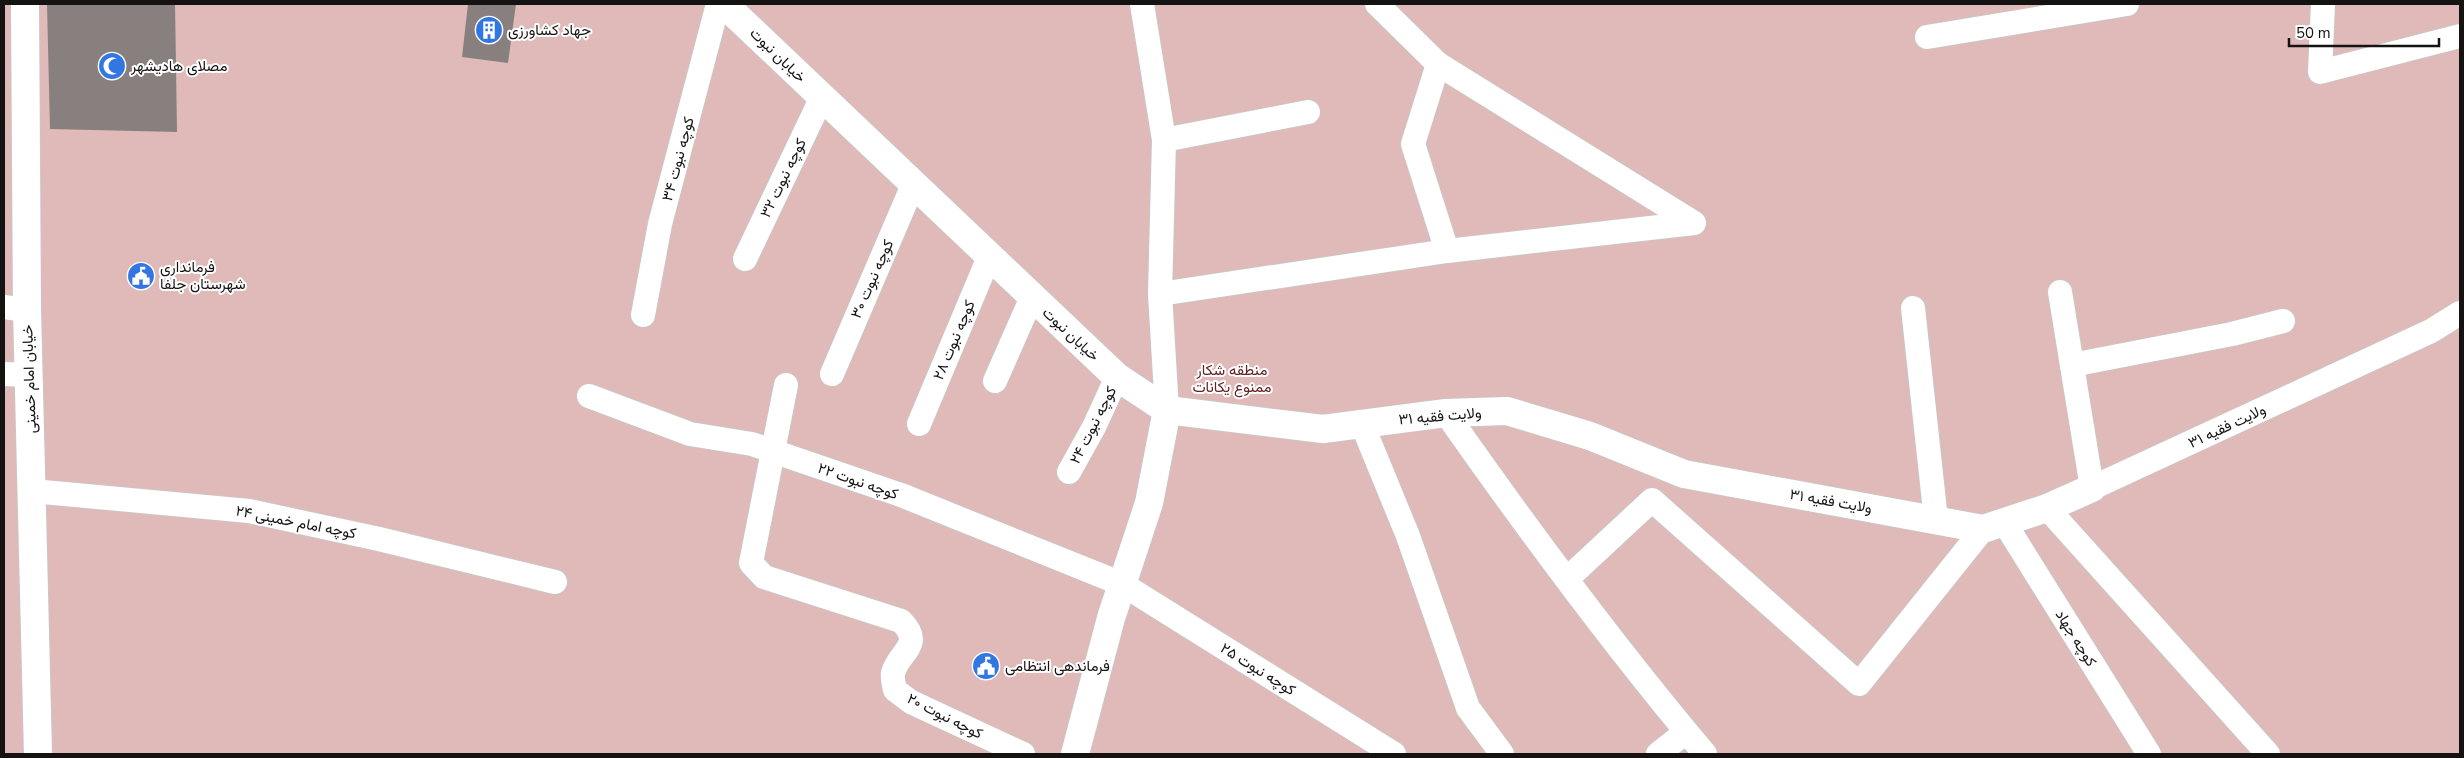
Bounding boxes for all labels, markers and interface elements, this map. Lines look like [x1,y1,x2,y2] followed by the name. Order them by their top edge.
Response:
[474,15,504,45] building icon: جهاد کشاورزی
[2289,15,2439,47] scale bar
[508,20,591,40] place label: جهاد کشاورزی
[745,23,811,87] street label: خیابان نبوت
[2296,23,2331,43] text: 50 m
[97,51,127,81] mosque icon: مصلای هادیشهر
[130,56,228,76] place label: مصلای هادیشهر
[657,114,699,203] street label: کوچه نبوت ۳۴
[755,135,811,221] street label: کوچه نبوت ۳۲
[846,236,898,322] street label: کوچه نبوت ۳۰
[160,257,246,294] place label: فرمانداری شهرستان جلفا
[126,261,156,291] public building icon: فرمانداری شهرستان جلفا
[928,297,980,383] street label: کوچه نبوت ۲۸
[1038,302,1104,366] street label: خیابان نبوت
[17,324,41,434] street label: خیابان امام خمینی
[1192,360,1272,398] park label: منطقه شکار ممنوع یکانات
[1065,382,1121,467] street label: کوچه نبوت ۲۴
[2185,399,2269,453] street label: ولایت فقیه ۳۱
[1398,402,1482,430] street label: ولایت فقیه ۳۱
[815,458,901,504] street label: کوچه نبوت ۲۲
[1788,484,1874,518] street label: ولایت فقیه ۳۱
[234,501,358,544] street label: کوچه امام خمینی ۲۴
[2051,606,2102,671] street label: کوچه جهاد
[1217,638,1300,700] street label: کوچه نبوت ۲۵
[971,651,1001,681] public building icon: فرماندهی انتظامی
[1005,656,1110,676] place label: فرماندهی انتظامی
[904,688,987,744] street label: کوچه نبوت ۲۰

